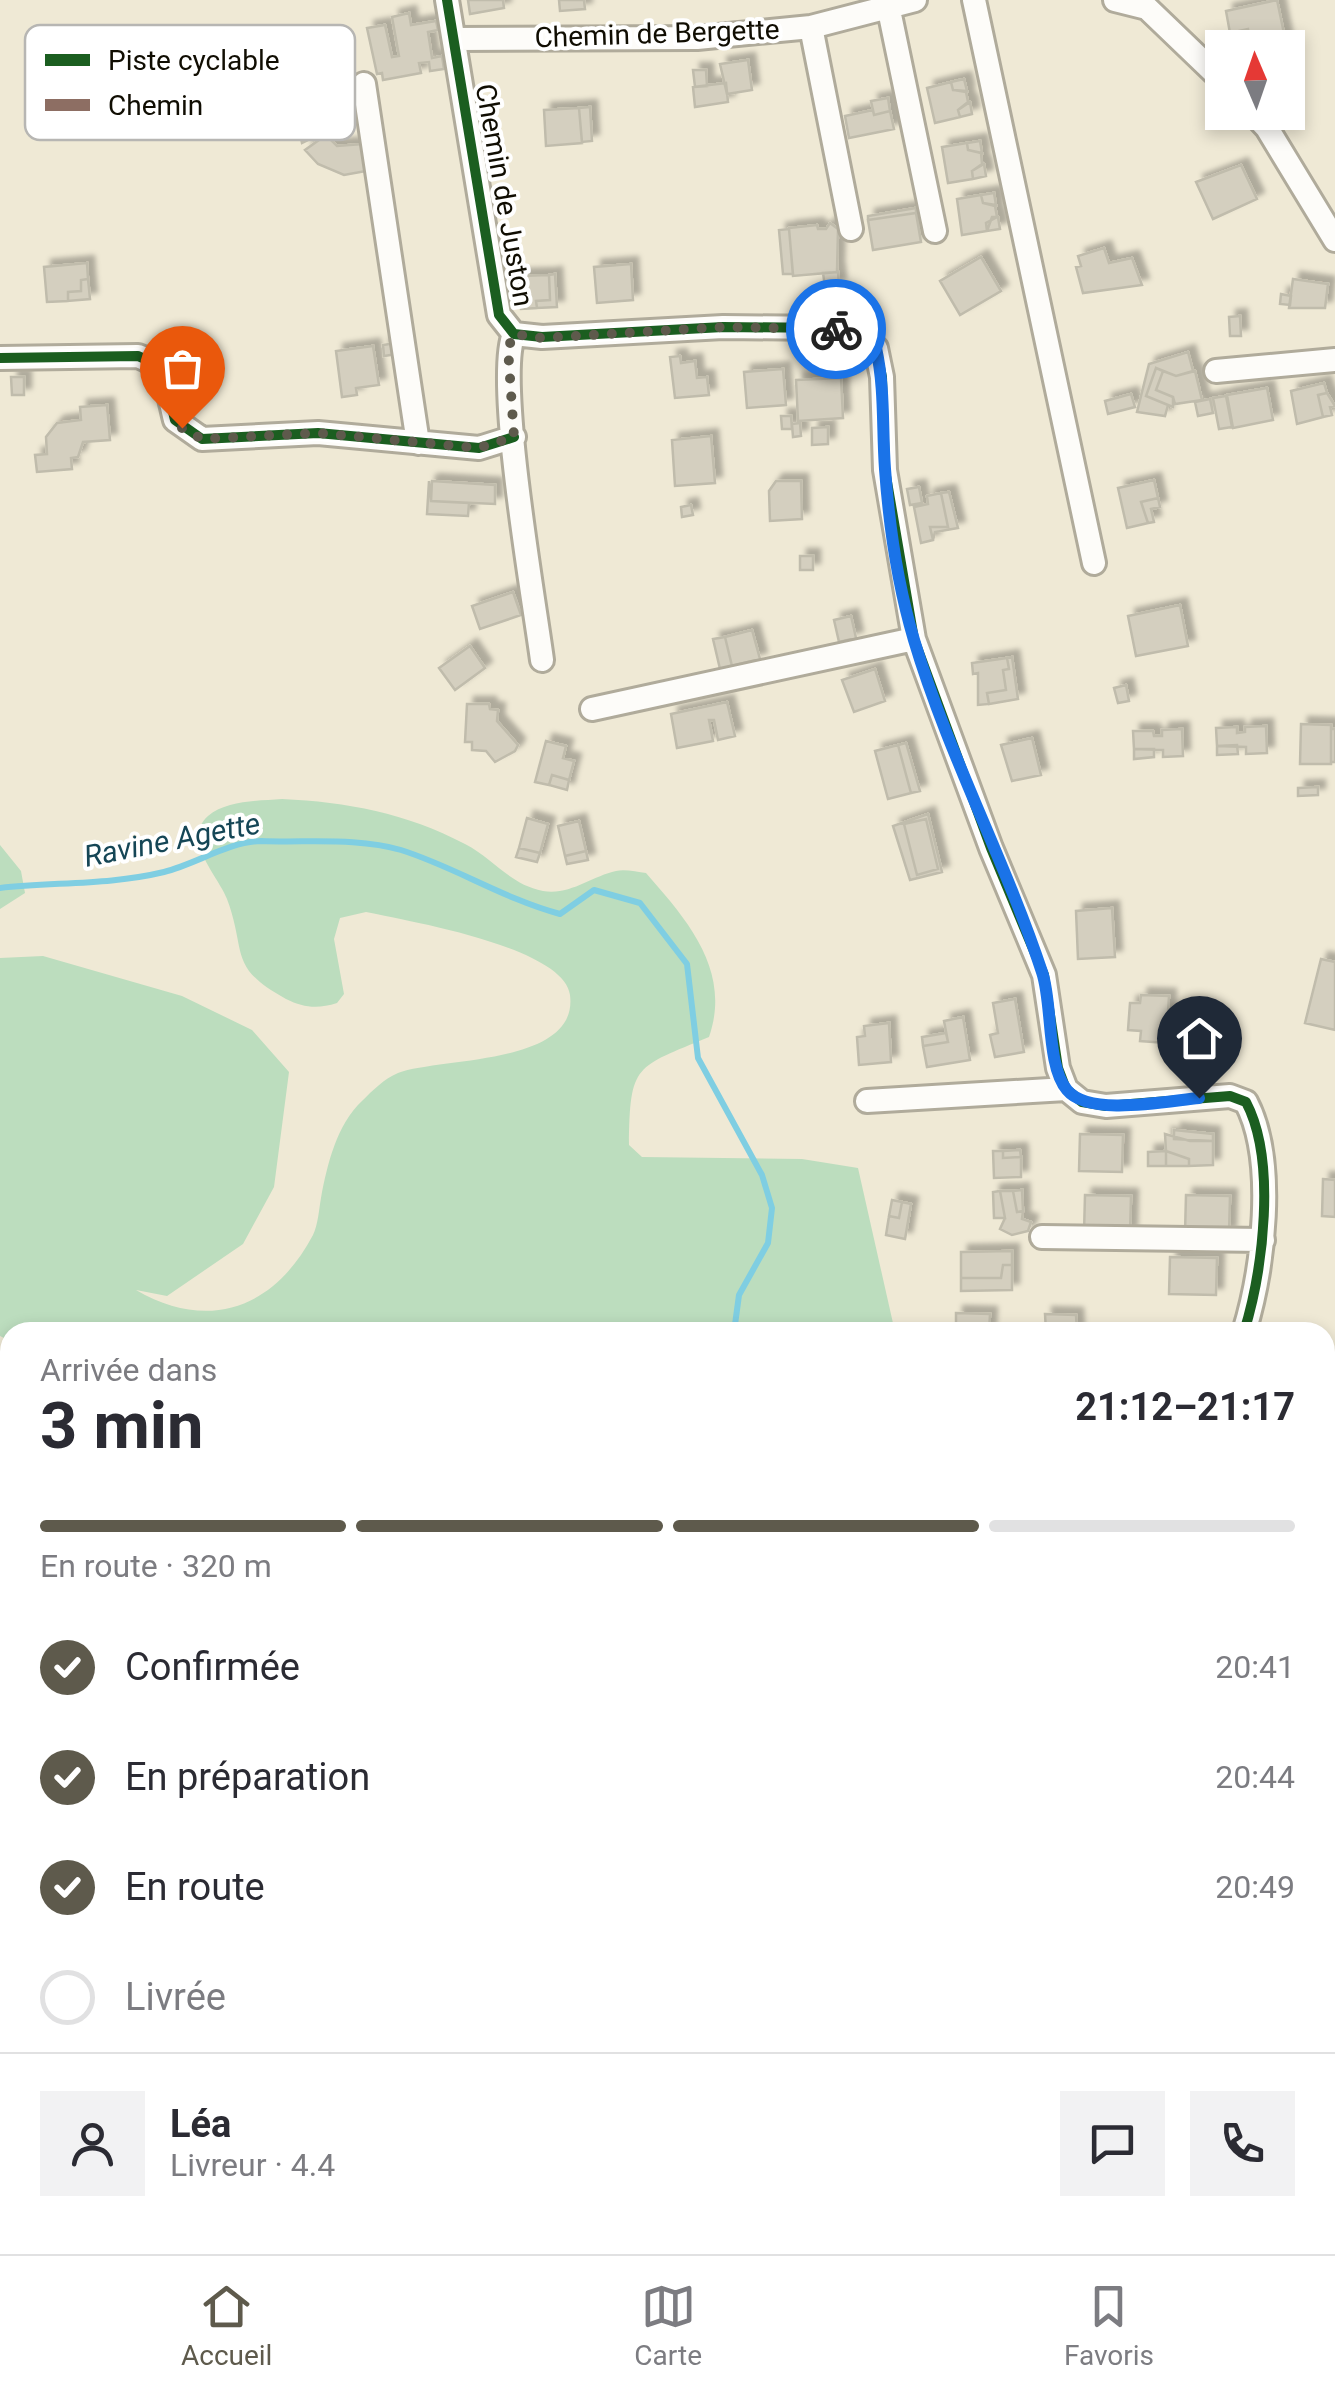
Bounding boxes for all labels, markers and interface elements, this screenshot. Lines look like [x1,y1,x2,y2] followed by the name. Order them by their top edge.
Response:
[534,13,780,54] street label: Chemin de Bergette
[25,25,355,140] legend
[1205,30,1305,130] north arrow
[1205,30,1305,130] map controls
[108,44,280,77] text: Piste cyclable
[469,81,540,309] street label: Chemin de Juston
[108,89,203,122] text: Chemin
[786,279,886,379] courier
[809,302,864,357] icon: bike
[140,326,225,429] pin
[155,341,210,396] icon: bag
[81,805,263,874] water label: Ravine Agette
[1157,996,1242,1099] pin
[1172,1011,1227,1066] icon: home
[40,1351,217,1389] text: Arrivée dans
[1075,1385,1295,1429] text: 21:12–21:17
[40,1388,203,1464] text: 3 min
[40,1547,272,1585] text: En route · 320 m
[40,1640,95,1695] icon: check
[125,1645,300,1689] text: Confirmée
[1215,1648,1295,1686] text: 20:41
[40,1750,95,1805] icon: check
[125,1755,370,1799] text: En préparation
[1215,1758,1295,1796] text: 20:44
[40,1860,95,1915] icon: check
[125,1865,265,1909] text: En route
[1215,1868,1295,1906] text: 20:49
[125,1975,226,2019] text: Livrée
[40,2091,145,2196] button: person
[1060,2091,1165,2196] button: chat
[1190,2091,1295,2196] button: phone
[170,2102,231,2146] text: Léa
[170,2146,335,2184] text: Livreur · 4.4
[181,2279,272,2372] tab: Accueil
[634,2279,702,2372] tab: Carte
[1064,2279,1154,2372] tab: Favoris

